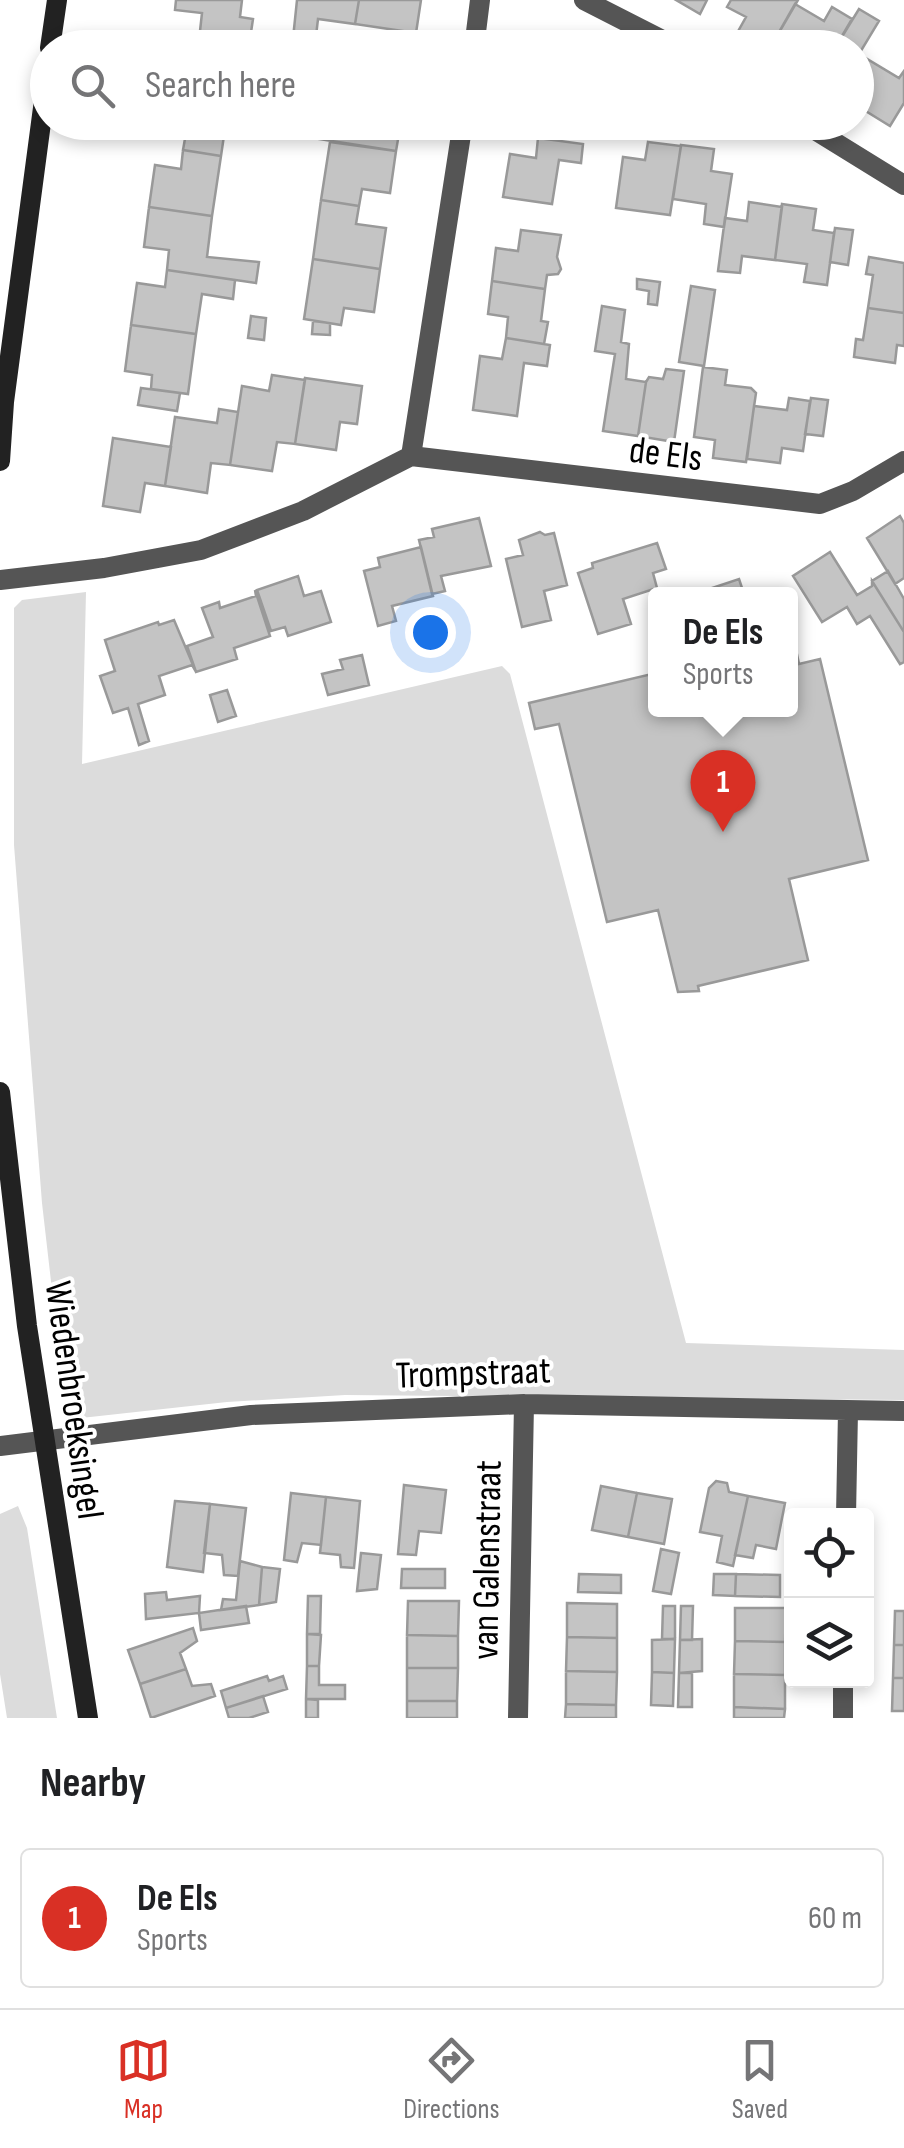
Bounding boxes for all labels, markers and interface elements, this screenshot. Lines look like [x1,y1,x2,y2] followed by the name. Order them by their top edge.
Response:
[30,30,874,140] search box
[65,58,120,113] icon: search
[145,63,296,108] text: Search here
[627,428,705,481] street label: de Els
[648,587,798,717] popup
[405,607,456,658] your location
[683,610,763,655] text: De Els
[683,655,754,694] text: Sports
[690,750,756,832] pin: 1
[35,1278,112,1522] street label: Wiedenbroeksingel
[395,1348,551,1399] street label: Trompstraat
[463,1460,512,1660] street label: van Galenstraat
[784,1508,874,1688] map controls
[784,1508,874,1598] button: locate
[784,1598,874,1688] button: layers
[40,1758,146,1809] text: Nearby
[137,1876,218,1921] text: De Els
[68,1899,81,1938] text: 1
[808,1899,862,1938] text: 60 m
[137,1921,208,1960] text: Sports
[116,2033,171,2126] tab: Map
[403,2033,500,2126] tab: Directions
[732,2033,788,2126] tab: Saved

